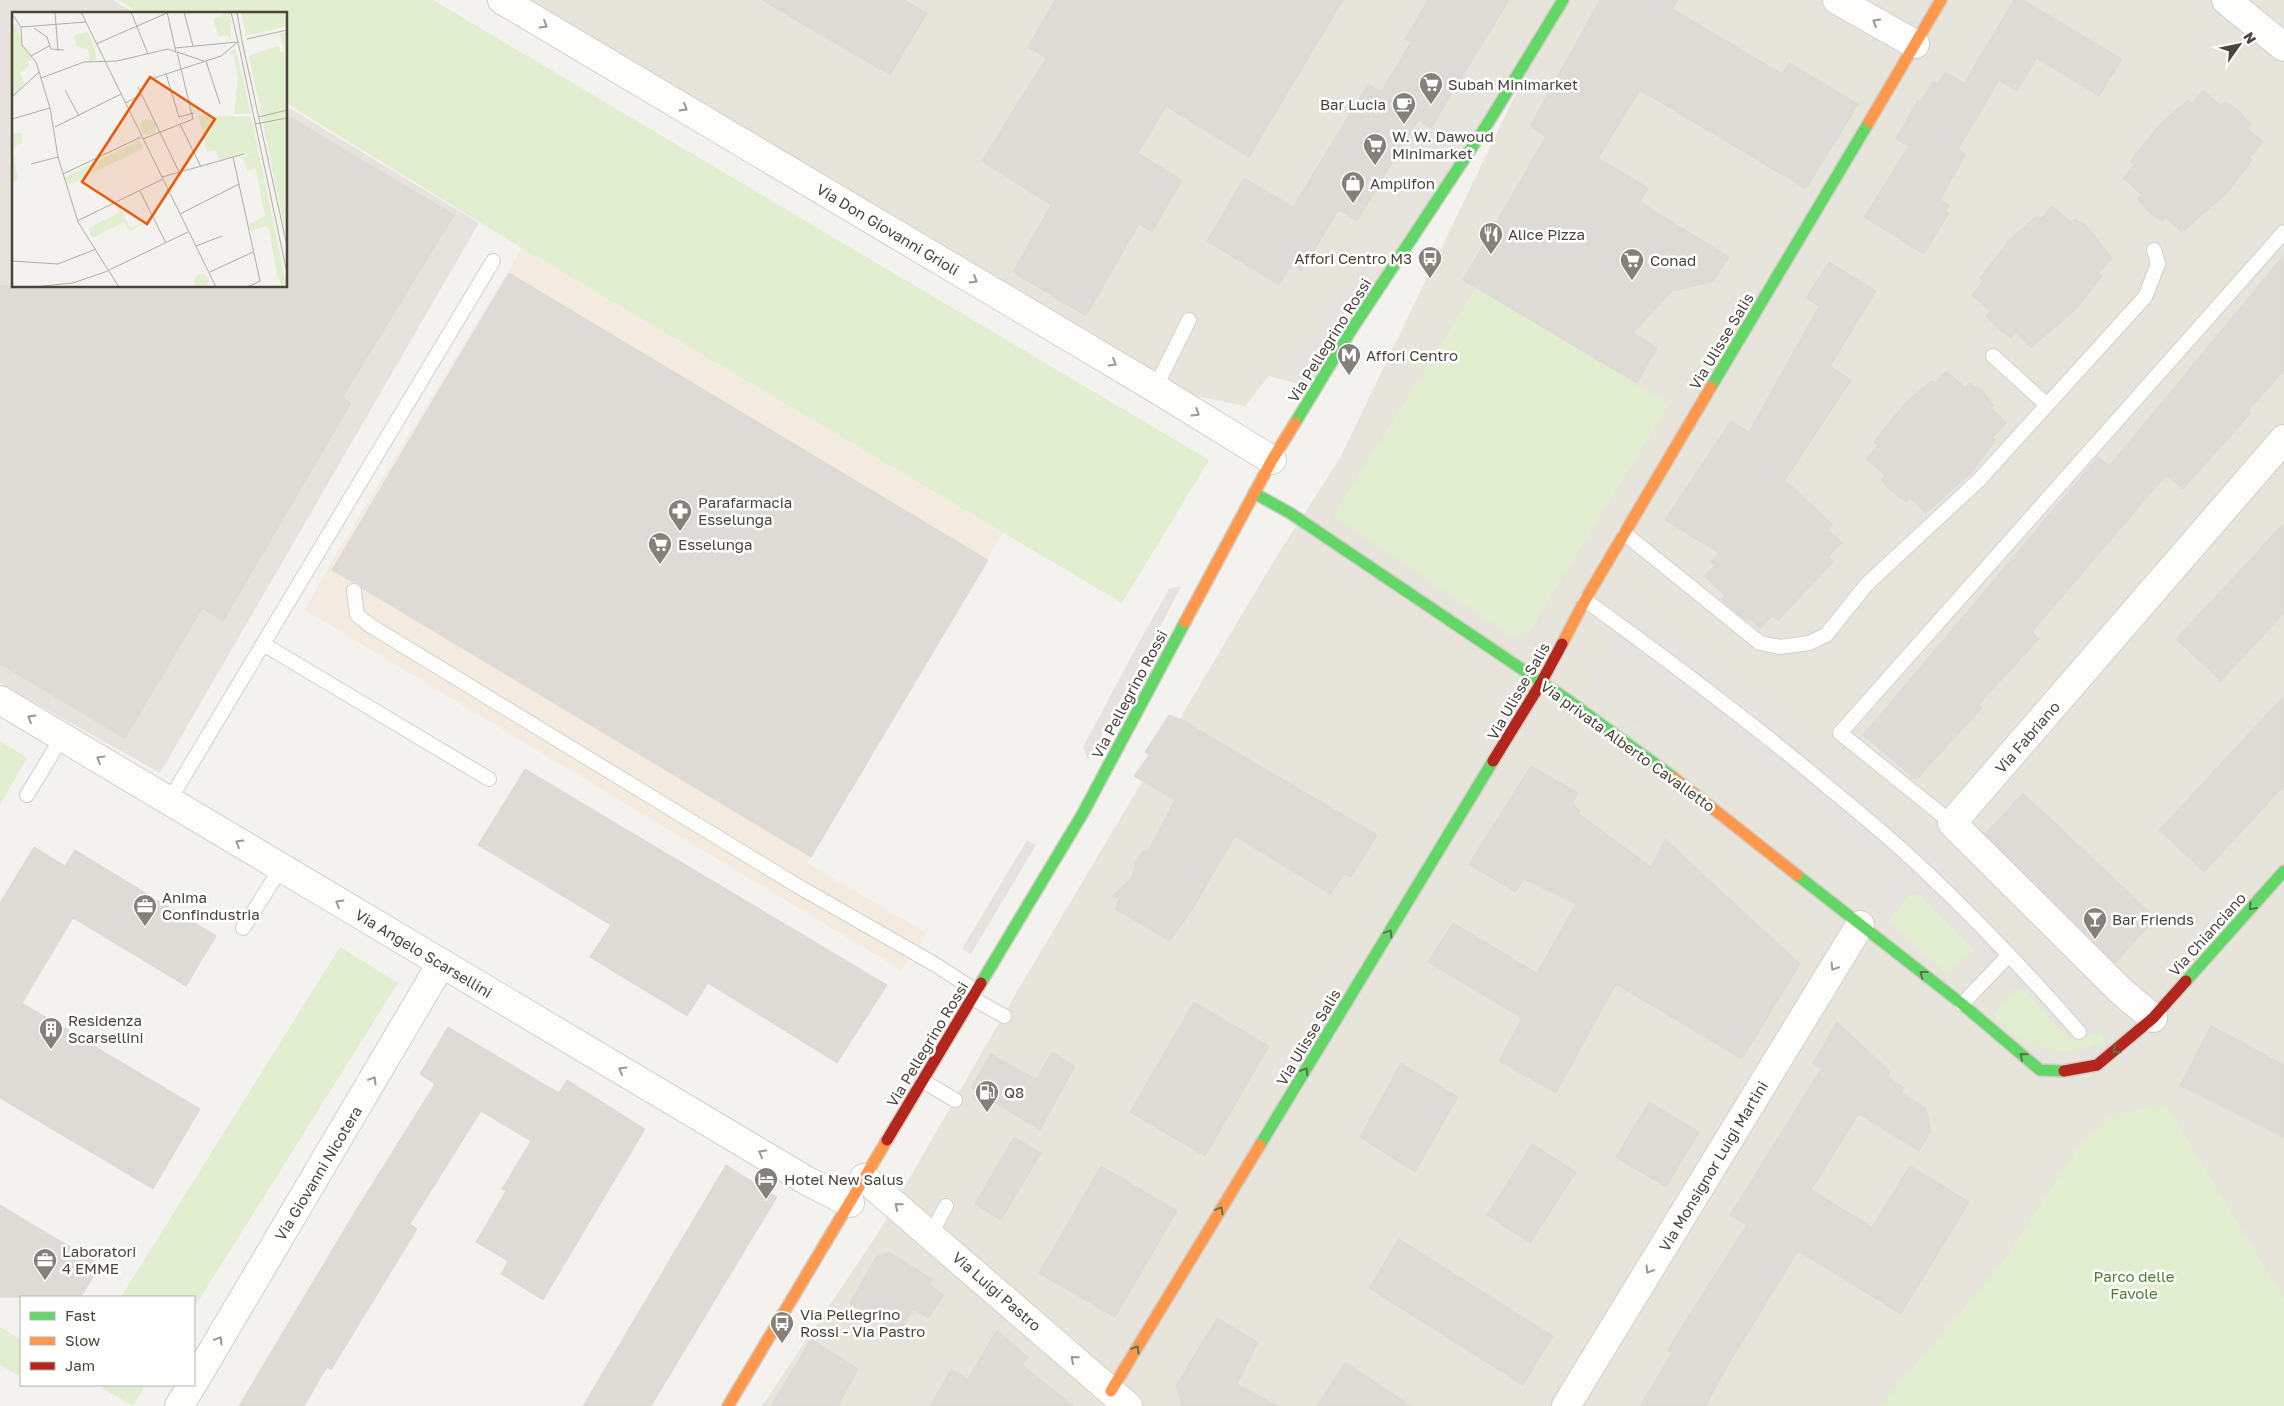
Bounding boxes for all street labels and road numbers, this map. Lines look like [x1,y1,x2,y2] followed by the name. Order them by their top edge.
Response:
[814,179,962,279] street label: Via Don Giovanni Grioli
[1284,275,1374,405] street label: Via Pellegrino Rossi
[1685,289,1757,392] street label: Via Ulisse Salis
[1088,627,1170,761] street label: Via Pellegrino Rossi
[1483,639,1553,743] street label: Via Ulisse Salis
[1537,677,1719,815] street label: Via privata Alberto Cavalletto
[1991,697,2063,777] street label: Via Fabriano
[2165,888,2249,980] street label: Via Chianciano
[352,905,496,1001] street label: Via Angelo Scarsellini
[882,978,972,1110] street label: Via Pellegrino Rossi
[1272,985,1344,1088] street label: Via Ulisse Salis
[1655,1078,1771,1254] street label: Via Monsignor Luigi Martini
[271,1102,365,1244] street label: Via Giovanni Nicotera
[949,1248,1045,1334] street label: Via Luigi Pastro

